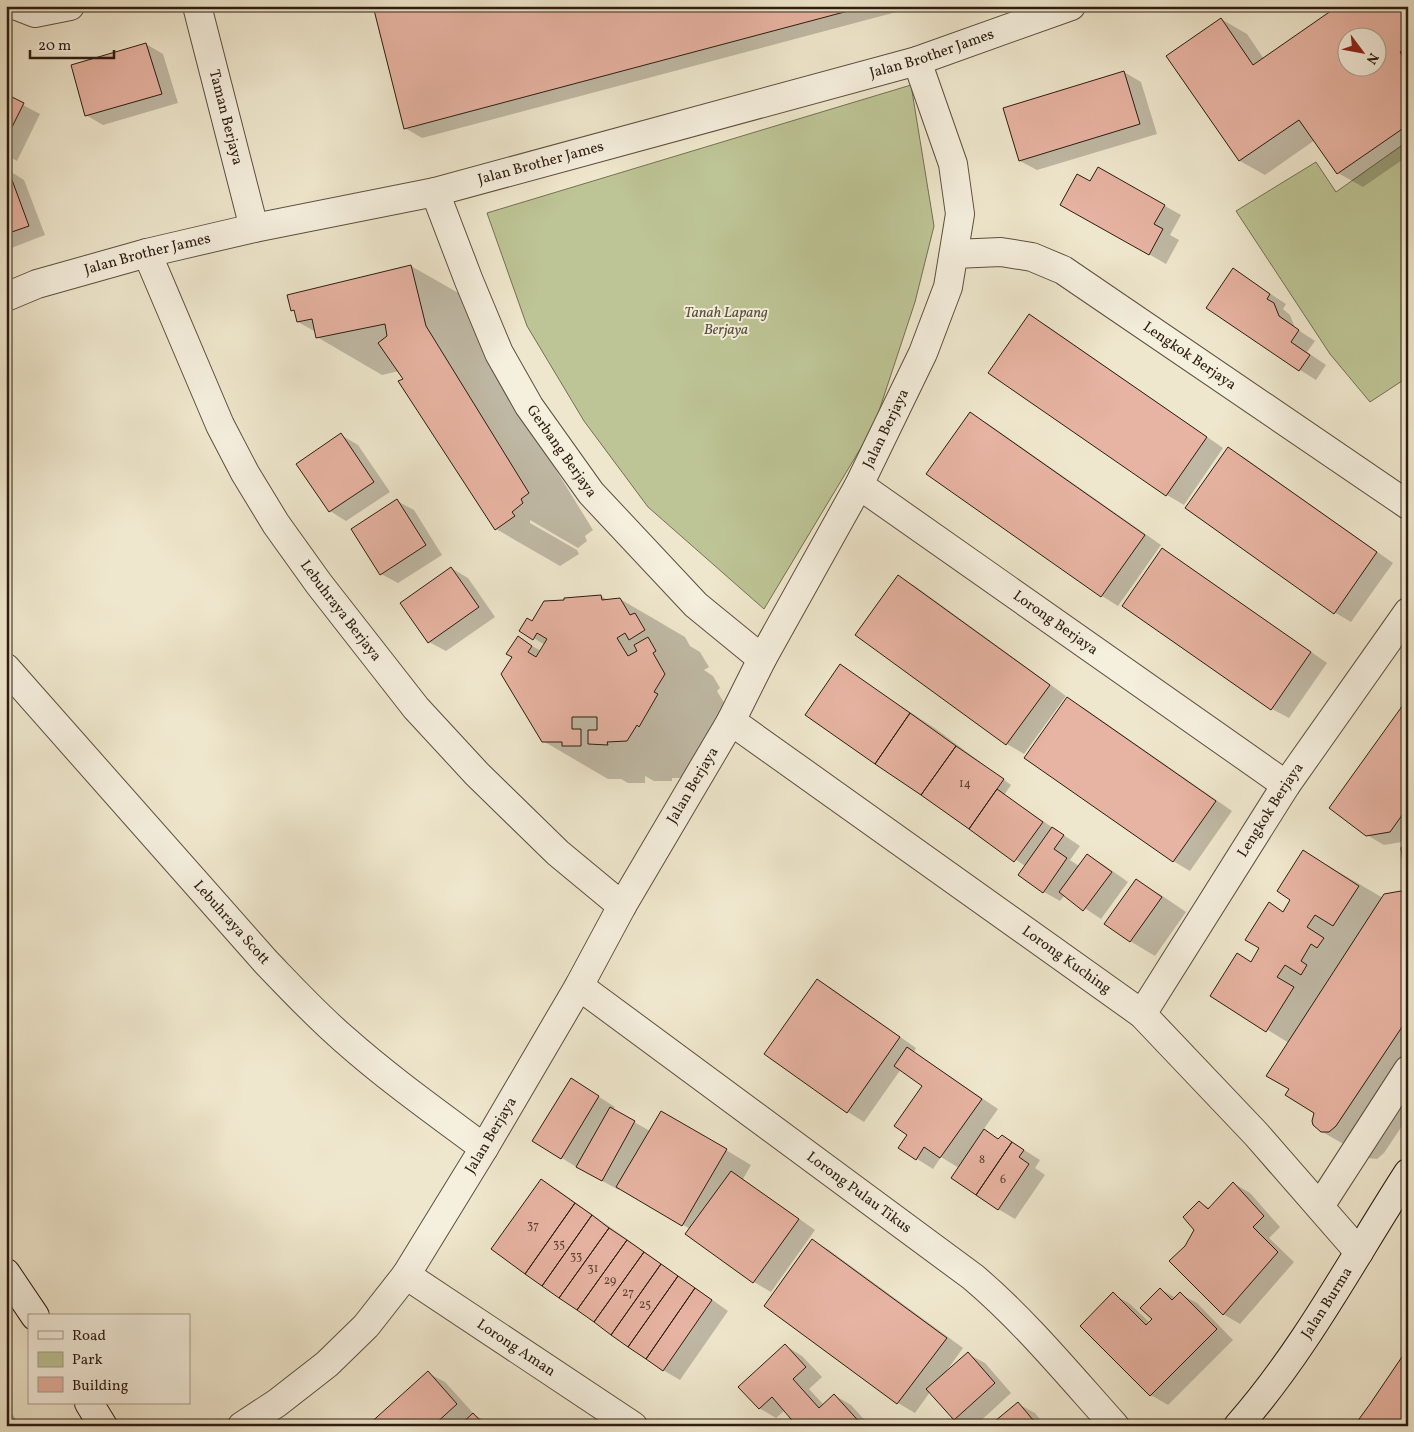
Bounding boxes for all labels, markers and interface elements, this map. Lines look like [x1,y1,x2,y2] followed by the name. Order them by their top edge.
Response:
[867,24,997,84] street label: Jalan Brother James
[30,28,114,60] scale bar
[1336,28,1386,78] north arrow
[38,36,71,57] text: 20 m
[1361,49,1383,67] text: N
[203,67,248,167] street label: Taman Berjaya
[475,136,606,190] street label: Jalan Brother James
[82,228,213,281] street label: Jalan Brother James
[684,303,768,341] park label: Tanah Lapang Berjaya
[1139,317,1240,395] street label: Lengkok Berjaya
[858,385,914,472] street label: Jalan Berjaya
[521,401,602,502] street label: Gerbang Berjaya
[295,556,386,666] street label: Lebuhraya Berjaya
[1008,586,1102,660] street label: Lorong Berjaya
[662,743,724,828] street label: Jalan Berjaya
[1232,759,1309,862] street label: Lengkok Berjaya
[959,776,971,792] house number: 14
[188,876,274,970] street label: Lebuhraya Scott
[1017,921,1116,999] street label: Lorong Kuching
[460,1093,522,1178] street label: Jalan Berjaya
[802,1147,916,1239] street label: Lorong Pulau Tikus
[979,1152,985,1168] house number: 8
[1000,1172,1006,1188] house number: 6
[527,1218,539,1234] house number: 37
[553,1237,565,1253] house number: 35
[570,1249,582,1265] house number: 33
[588,1261,598,1277] house number: 31
[1296,1263,1358,1343] street label: Jalan Burma
[604,1273,616,1289] house number: 29
[622,1285,634,1301] house number: 27
[639,1297,651,1313] house number: 25
[28,1314,190,1404] legend
[472,1314,559,1382] street label: Lorong Aman
[72,1326,106,1347] text: Road
[72,1350,103,1371] text: Park
[72,1376,129,1397] text: Building

